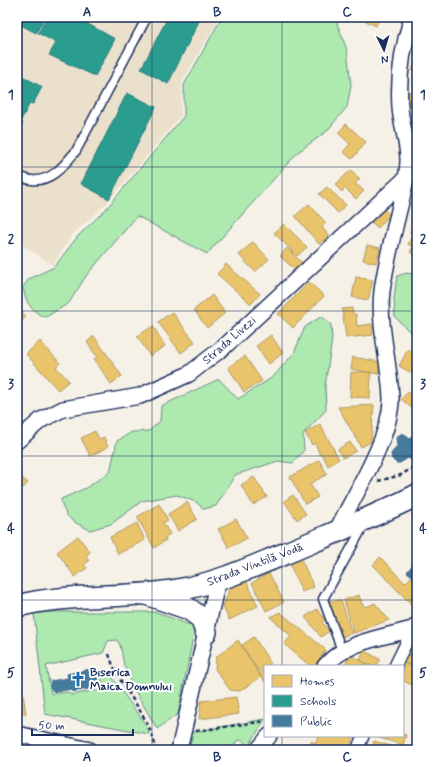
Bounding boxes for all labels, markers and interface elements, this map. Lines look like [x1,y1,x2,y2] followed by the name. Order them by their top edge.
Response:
[83,4,91,21] text: A
[213,4,222,21] text: B
[342,4,352,21] text: C
[364,30,404,70] north arrow
[381,52,389,66] text: N
[8,87,14,104] text: 1
[420,87,426,104] text: 1
[8,231,15,248] text: 2
[420,231,427,248] text: 2
[199,313,260,368] street label: Strada Livezi
[8,376,14,393] text: 3
[420,376,426,393] text: 3
[7,521,15,538] text: 4
[419,521,427,538] text: 4
[205,539,306,591] street label: Strada Vintilă Vodă
[7,665,15,682] text: 5
[90,665,172,695] place label: Biserica Maica Domnului
[264,665,404,737] legend
[419,665,427,682] text: 5
[69,670,87,688] church icon: Biserica Maica Domnului
[300,674,335,690] text: Homes
[300,694,336,710] text: Schools
[32,711,133,737] scale bar
[300,714,332,730] text: Public
[38,718,65,734] text: 50 m
[83,749,91,766] text: A
[213,749,222,766] text: B
[342,749,352,766] text: C

